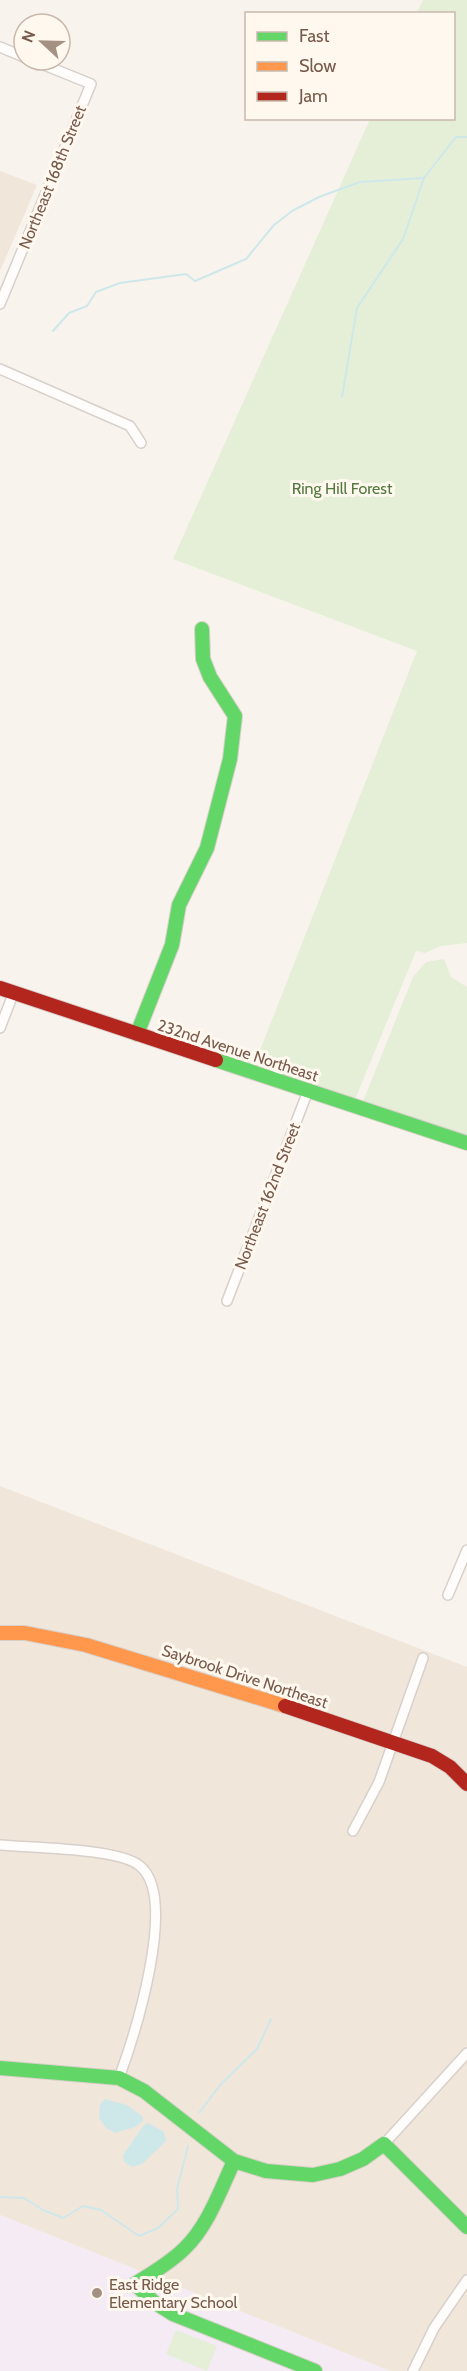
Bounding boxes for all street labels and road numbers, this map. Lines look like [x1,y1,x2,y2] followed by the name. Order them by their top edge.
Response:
[15,102,90,252] street label: Northeast 168th Street
[155,1015,321,1086] street label: 232nd Avenue Northeast
[231,1120,304,1272] street label: Northeast 162nd Street
[160,1641,331,1712] street label: Saybrook Drive Northeast

